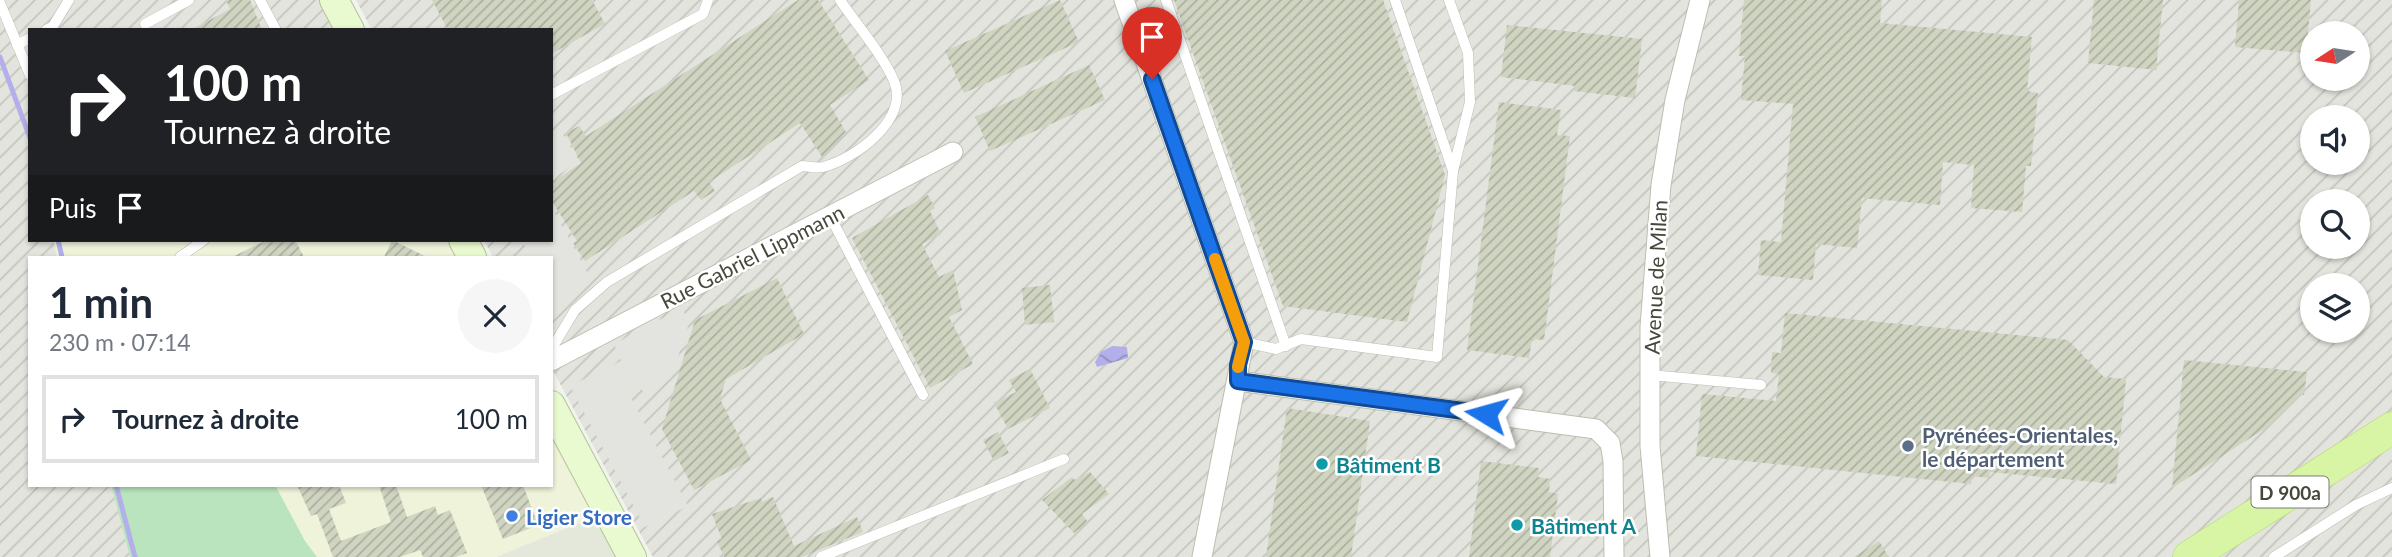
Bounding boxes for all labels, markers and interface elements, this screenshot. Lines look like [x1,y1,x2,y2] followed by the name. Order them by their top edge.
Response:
[1122,7,1182,79] pin
[1133,18,1171,56] icon: arrive
[2300,21,2370,91] north arrow
[2300,21,2370,343] map controls
[164,53,302,111] text: 100 m
[49,56,140,147] icon: right
[2300,105,2370,175] button: sound
[164,112,391,151] text: Tournez à droite
[111,189,149,227] icon: arrive
[2300,189,2370,259] button: search
[49,192,97,224] text: Puis
[656,199,848,313] street label: Rue Gabriel Lippmann
[1638,199,1672,355] street label: Avenue de Milan
[2300,273,2370,343] button: layers
[49,277,153,327] text: 1 min
[458,279,532,353] button: close
[49,328,191,356] text: 230 m · 07:14
[1449,377,1523,451] position arrow
[53,400,91,438] icon: right
[112,403,299,435] text: Tournez à droite
[455,403,528,435] text: 100 m
[1922,422,2118,471] place label: Pyrénées-Orientales, le département
[1900,438,1916,454] marker: Pyrénées-Orientales, le département
[1336,452,1441,477] place label: Bâtiment B
[1314,456,1330,472] marker: Bâtiment B
[2252,477,2328,508] road number: D 900a
[526,504,632,529] place label: Ligier Store
[504,508,520,524] marker: Ligier Store
[1531,513,1636,538] place label: Bâtiment A
[1509,517,1525,533] marker: Bâtiment A

